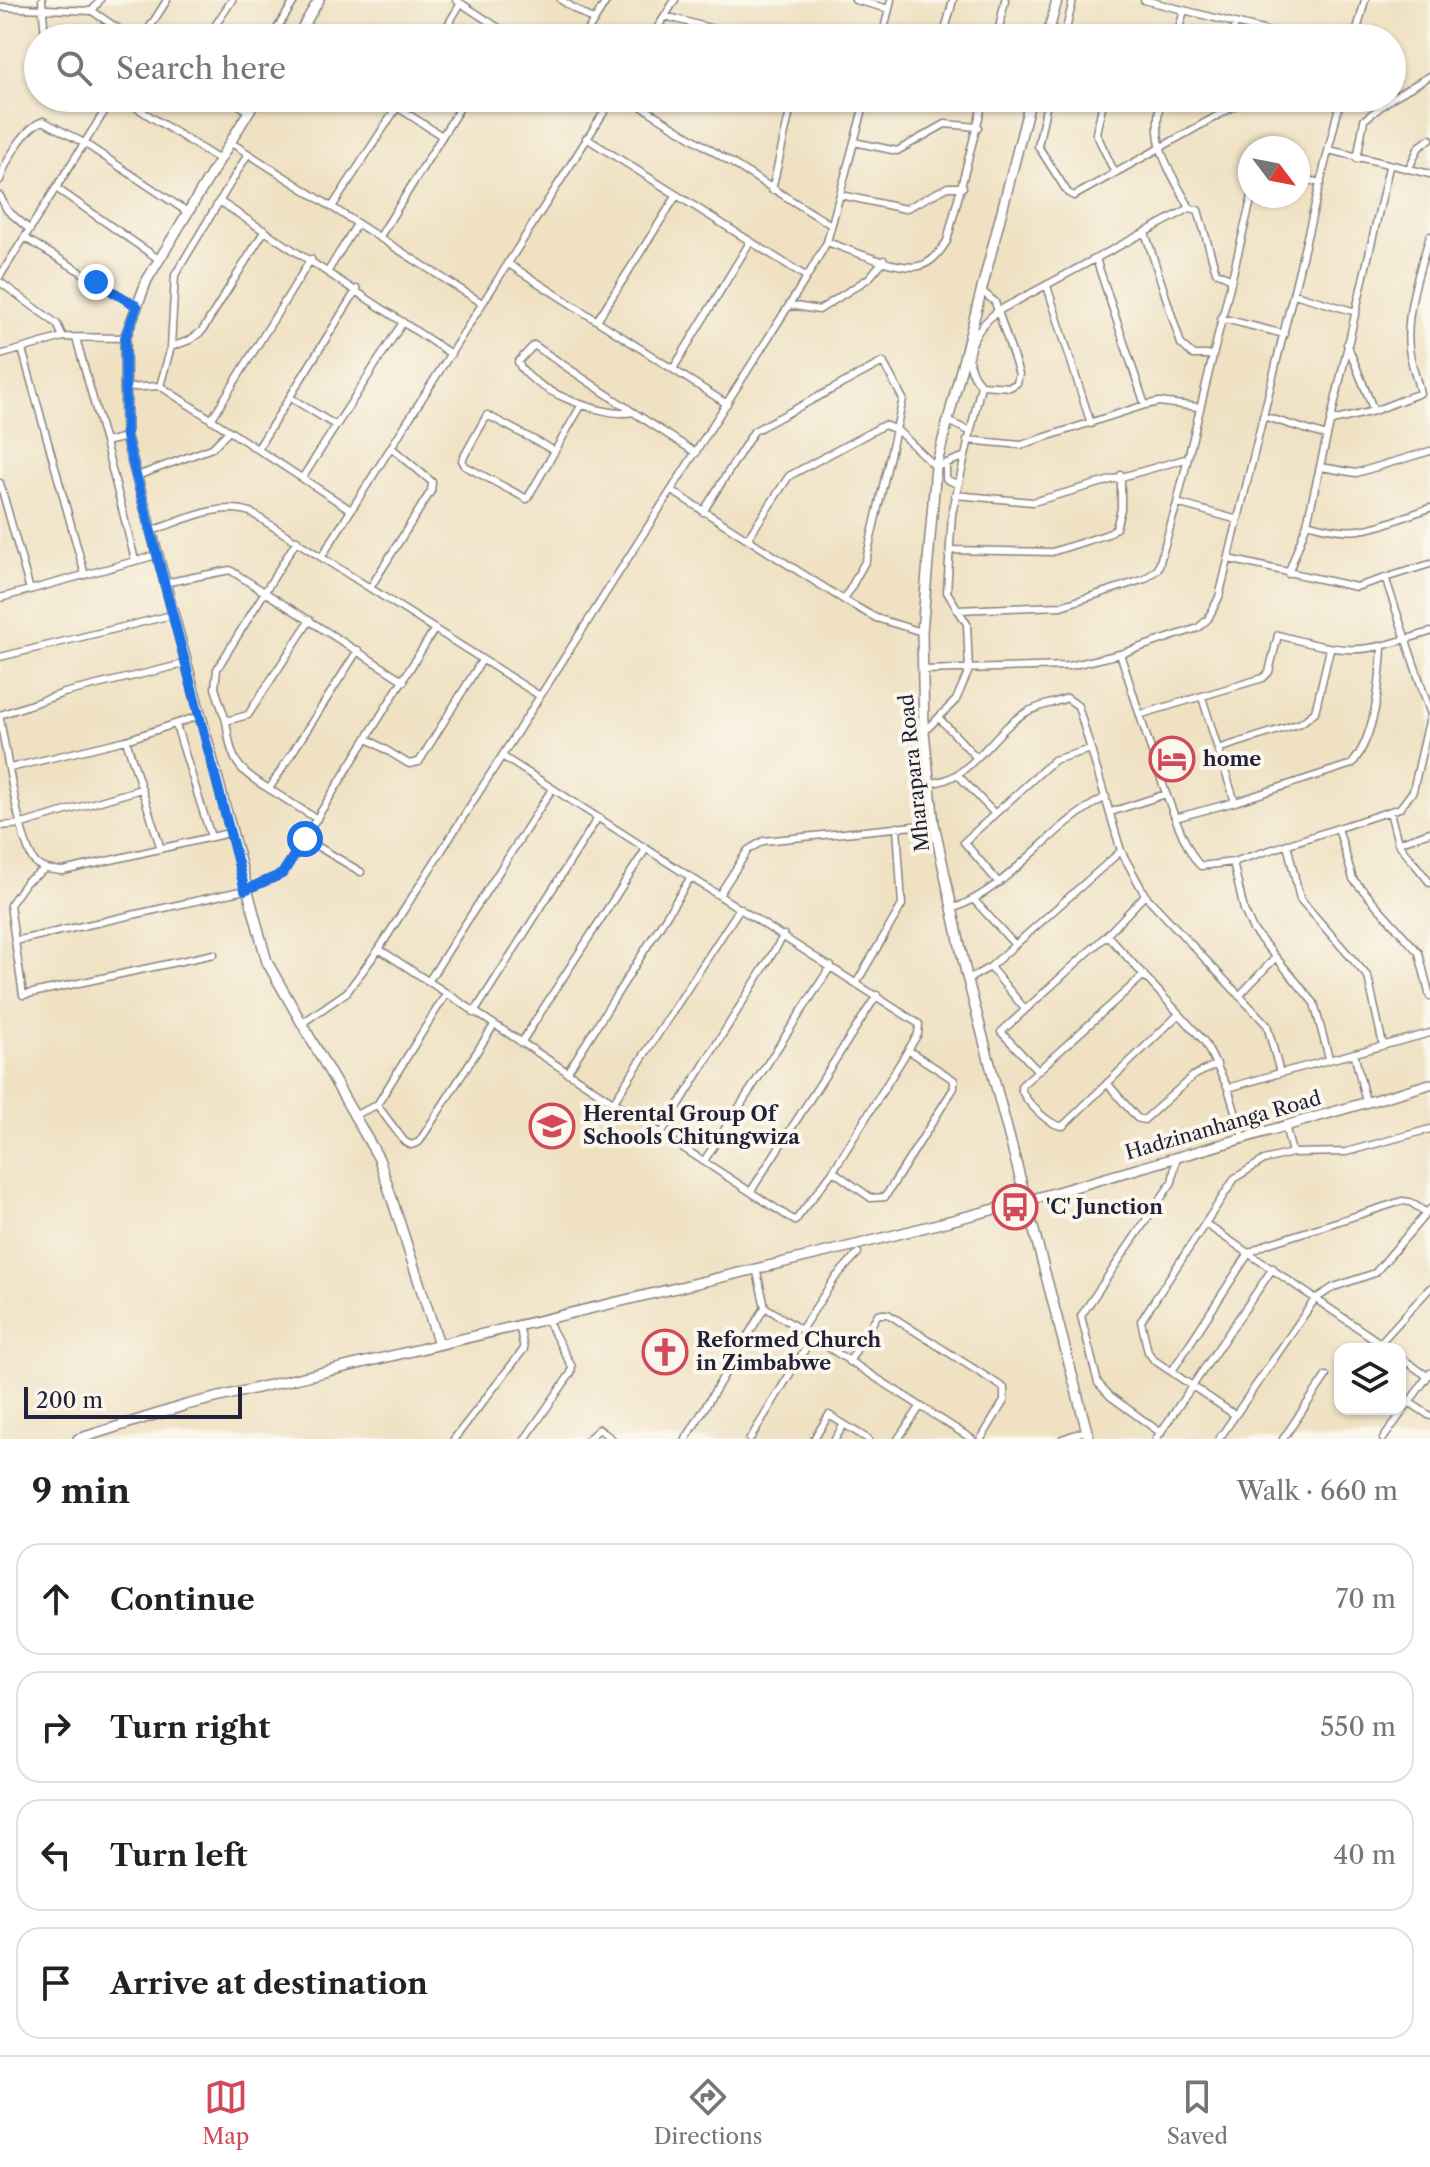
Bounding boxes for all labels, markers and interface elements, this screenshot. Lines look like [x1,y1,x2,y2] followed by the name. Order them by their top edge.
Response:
[24,24,1406,112] search box
[52,46,96,90] icon: search
[116,50,286,87] text: Search here
[1238,136,1310,208] north arrow
[78,264,114,300] route end
[894,693,934,853] street label: Mharapara Road
[1148,735,1196,783] hotel icon: home
[1203,747,1261,771] place label: home
[287,821,323,857] route start
[1122,1086,1324,1164] street label: Hadzinanhanga Road
[528,1102,576,1150] school or university icon: Herental Group Of Schools Chitungwiza
[583,1102,800,1149] place label: Herental Group Of Schools Chitungwiza
[991,1183,1039,1231] bus stop icon: 'C' Junction
[1046,1195,1163,1219] place label: 'C' Junction
[641,1328,689,1376] church icon: Reformed Church in Zimbabwe
[696,1328,882,1375] place label: Reformed Church in Zimbabwe
[1334,1343,1406,1415] map controls
[1334,1343,1406,1415] button: layers
[24,1383,242,1419] scale bar
[36,1387,103,1414] text: 200 m
[32,1470,130,1512] text: 9 min
[1237,1475,1398,1507] text: Walk · 660 m
[34,1577,78,1621] icon: ahead
[110,1581,255,1618] text: Continue
[1336,1583,1396,1615] text: 70 m
[34,1705,78,1749] icon: right
[110,1709,270,1746] text: Turn right
[1320,1711,1396,1743] text: 550 m
[34,1833,78,1877] icon: left
[110,1837,247,1874] text: Turn left
[1333,1839,1396,1871] text: 40 m
[34,1961,78,2005] icon: arrive
[110,1965,428,2002] text: Arrive at destination
[202,2075,249,2150] tab: Map
[654,2075,762,2150] tab: Directions
[1167,2075,1228,2150] tab: Saved

